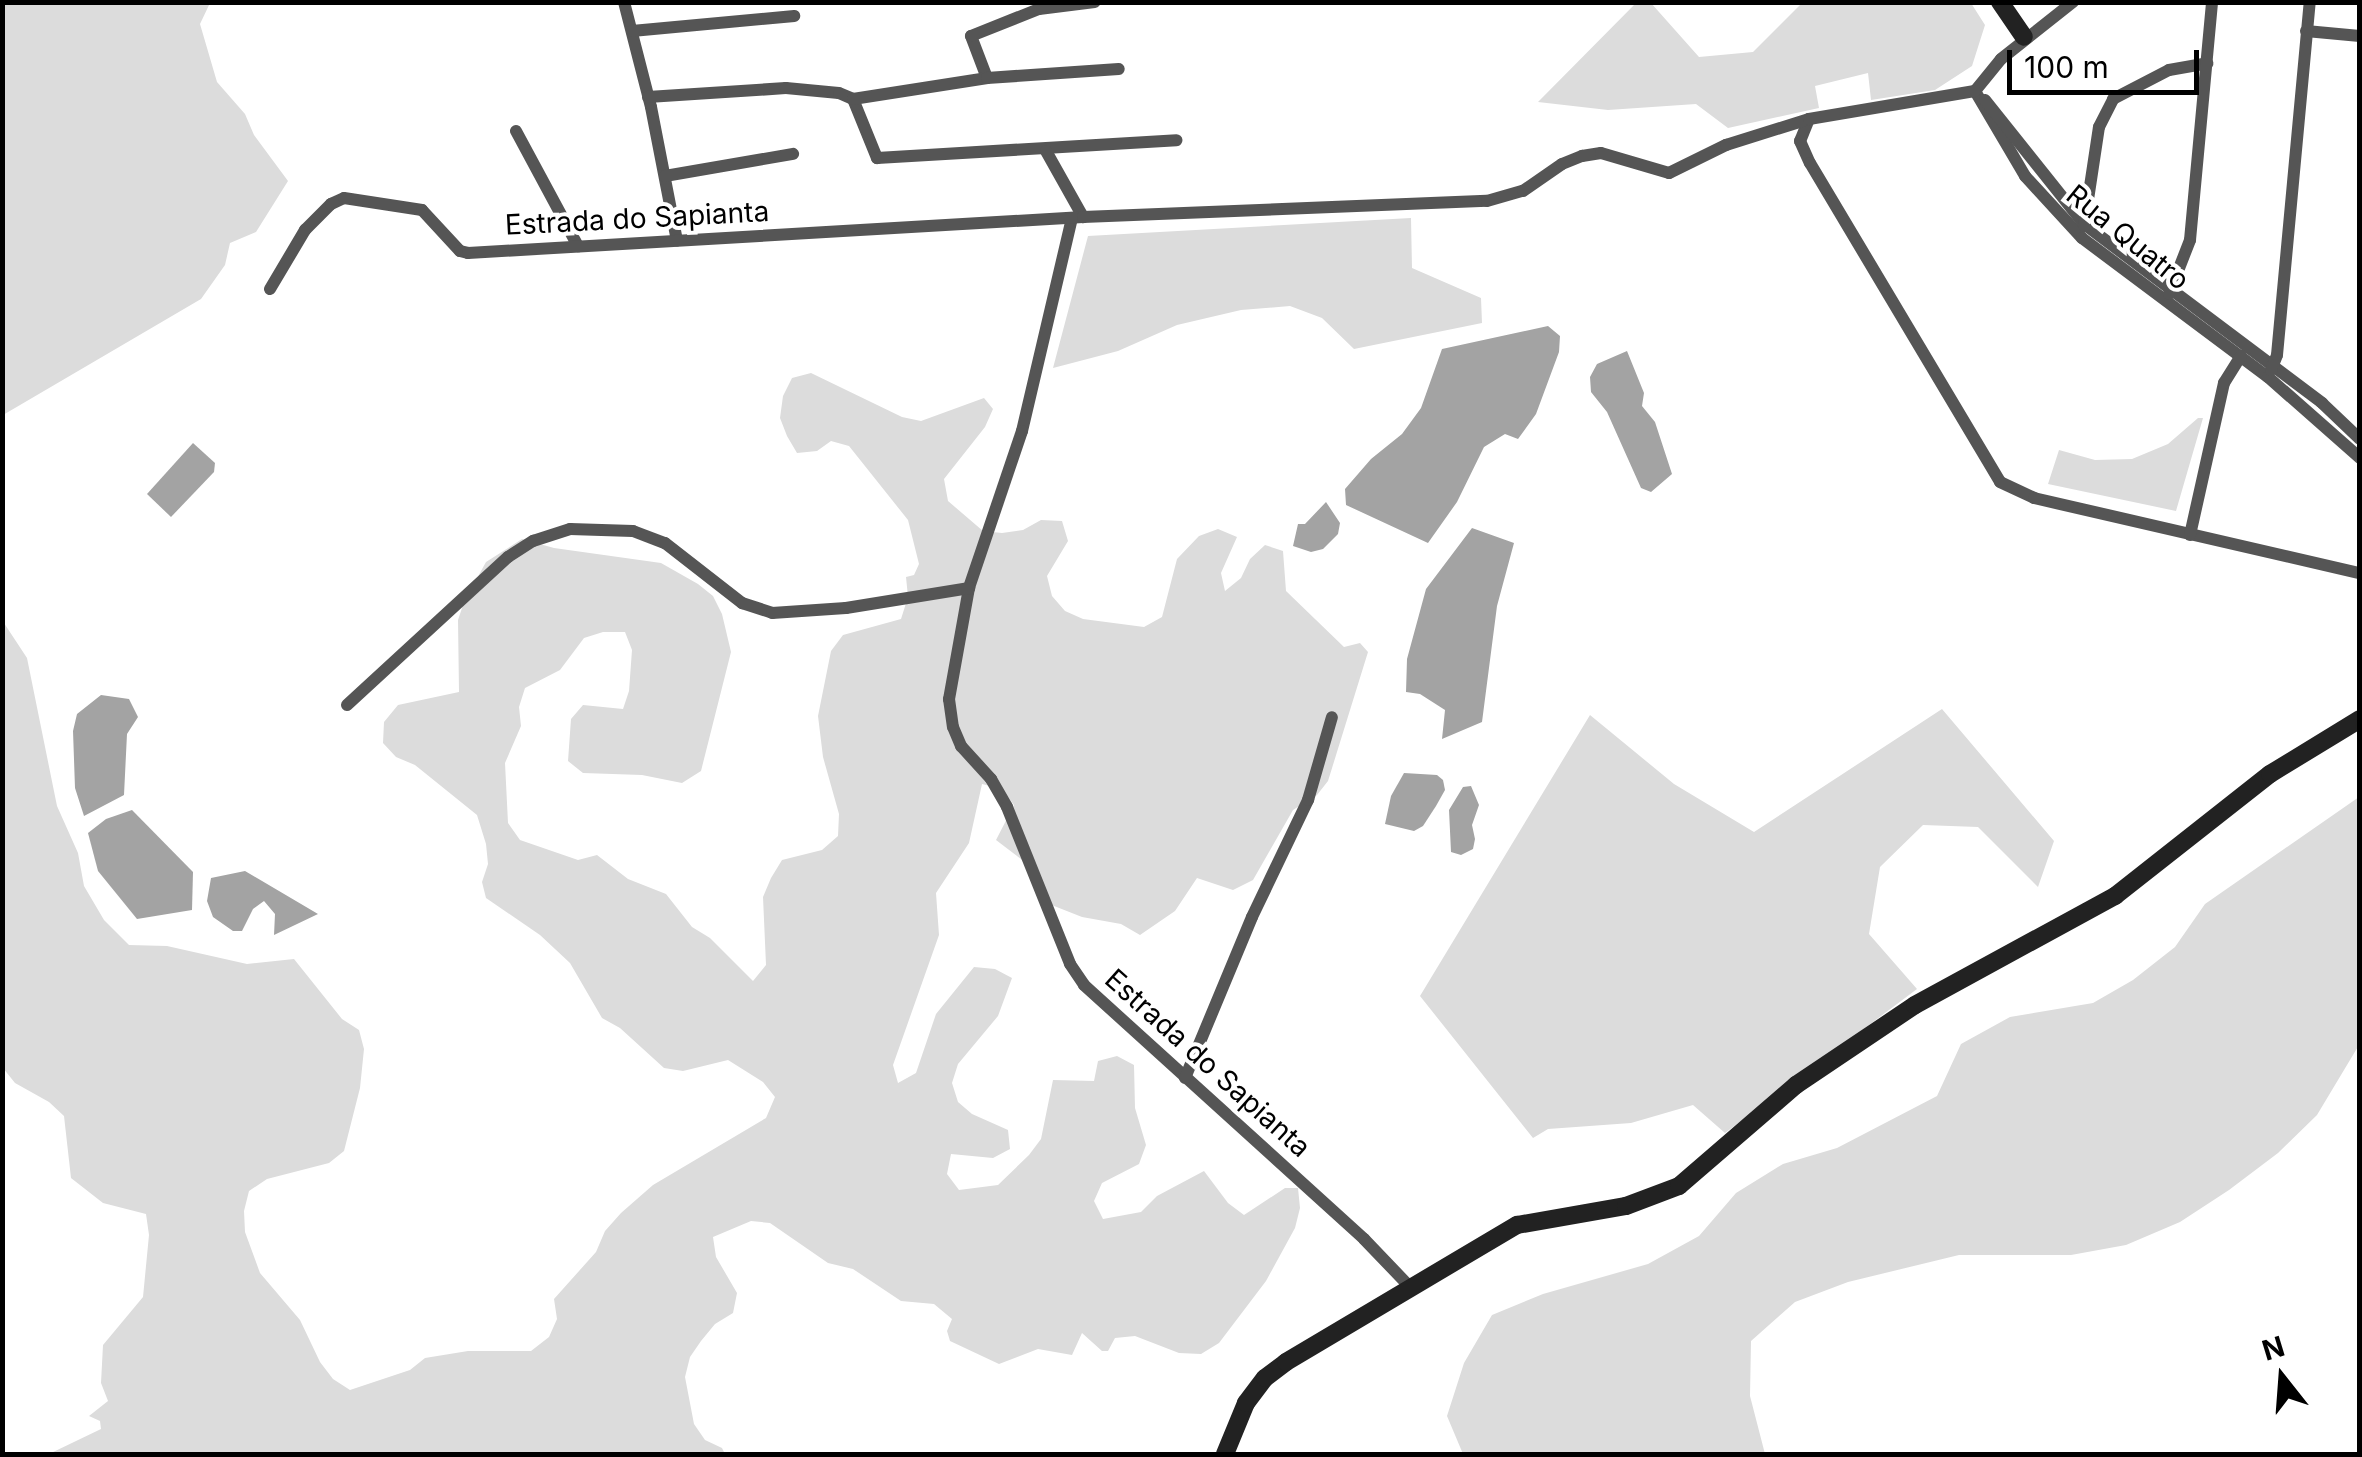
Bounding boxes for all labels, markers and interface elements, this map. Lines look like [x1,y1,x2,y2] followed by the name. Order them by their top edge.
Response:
[2012,30,2204,92] scale bar
[2024,49,2109,85] text: 100 m
[2060,177,2196,297] street label: Rua Quatro
[504,194,770,242] street label: Estrada do Sapianta
[1098,962,1318,1164] street label: Estrada do Sapianta
[2232,1327,2332,1427] north arrow
[2258,1329,2288,1368] text: N

